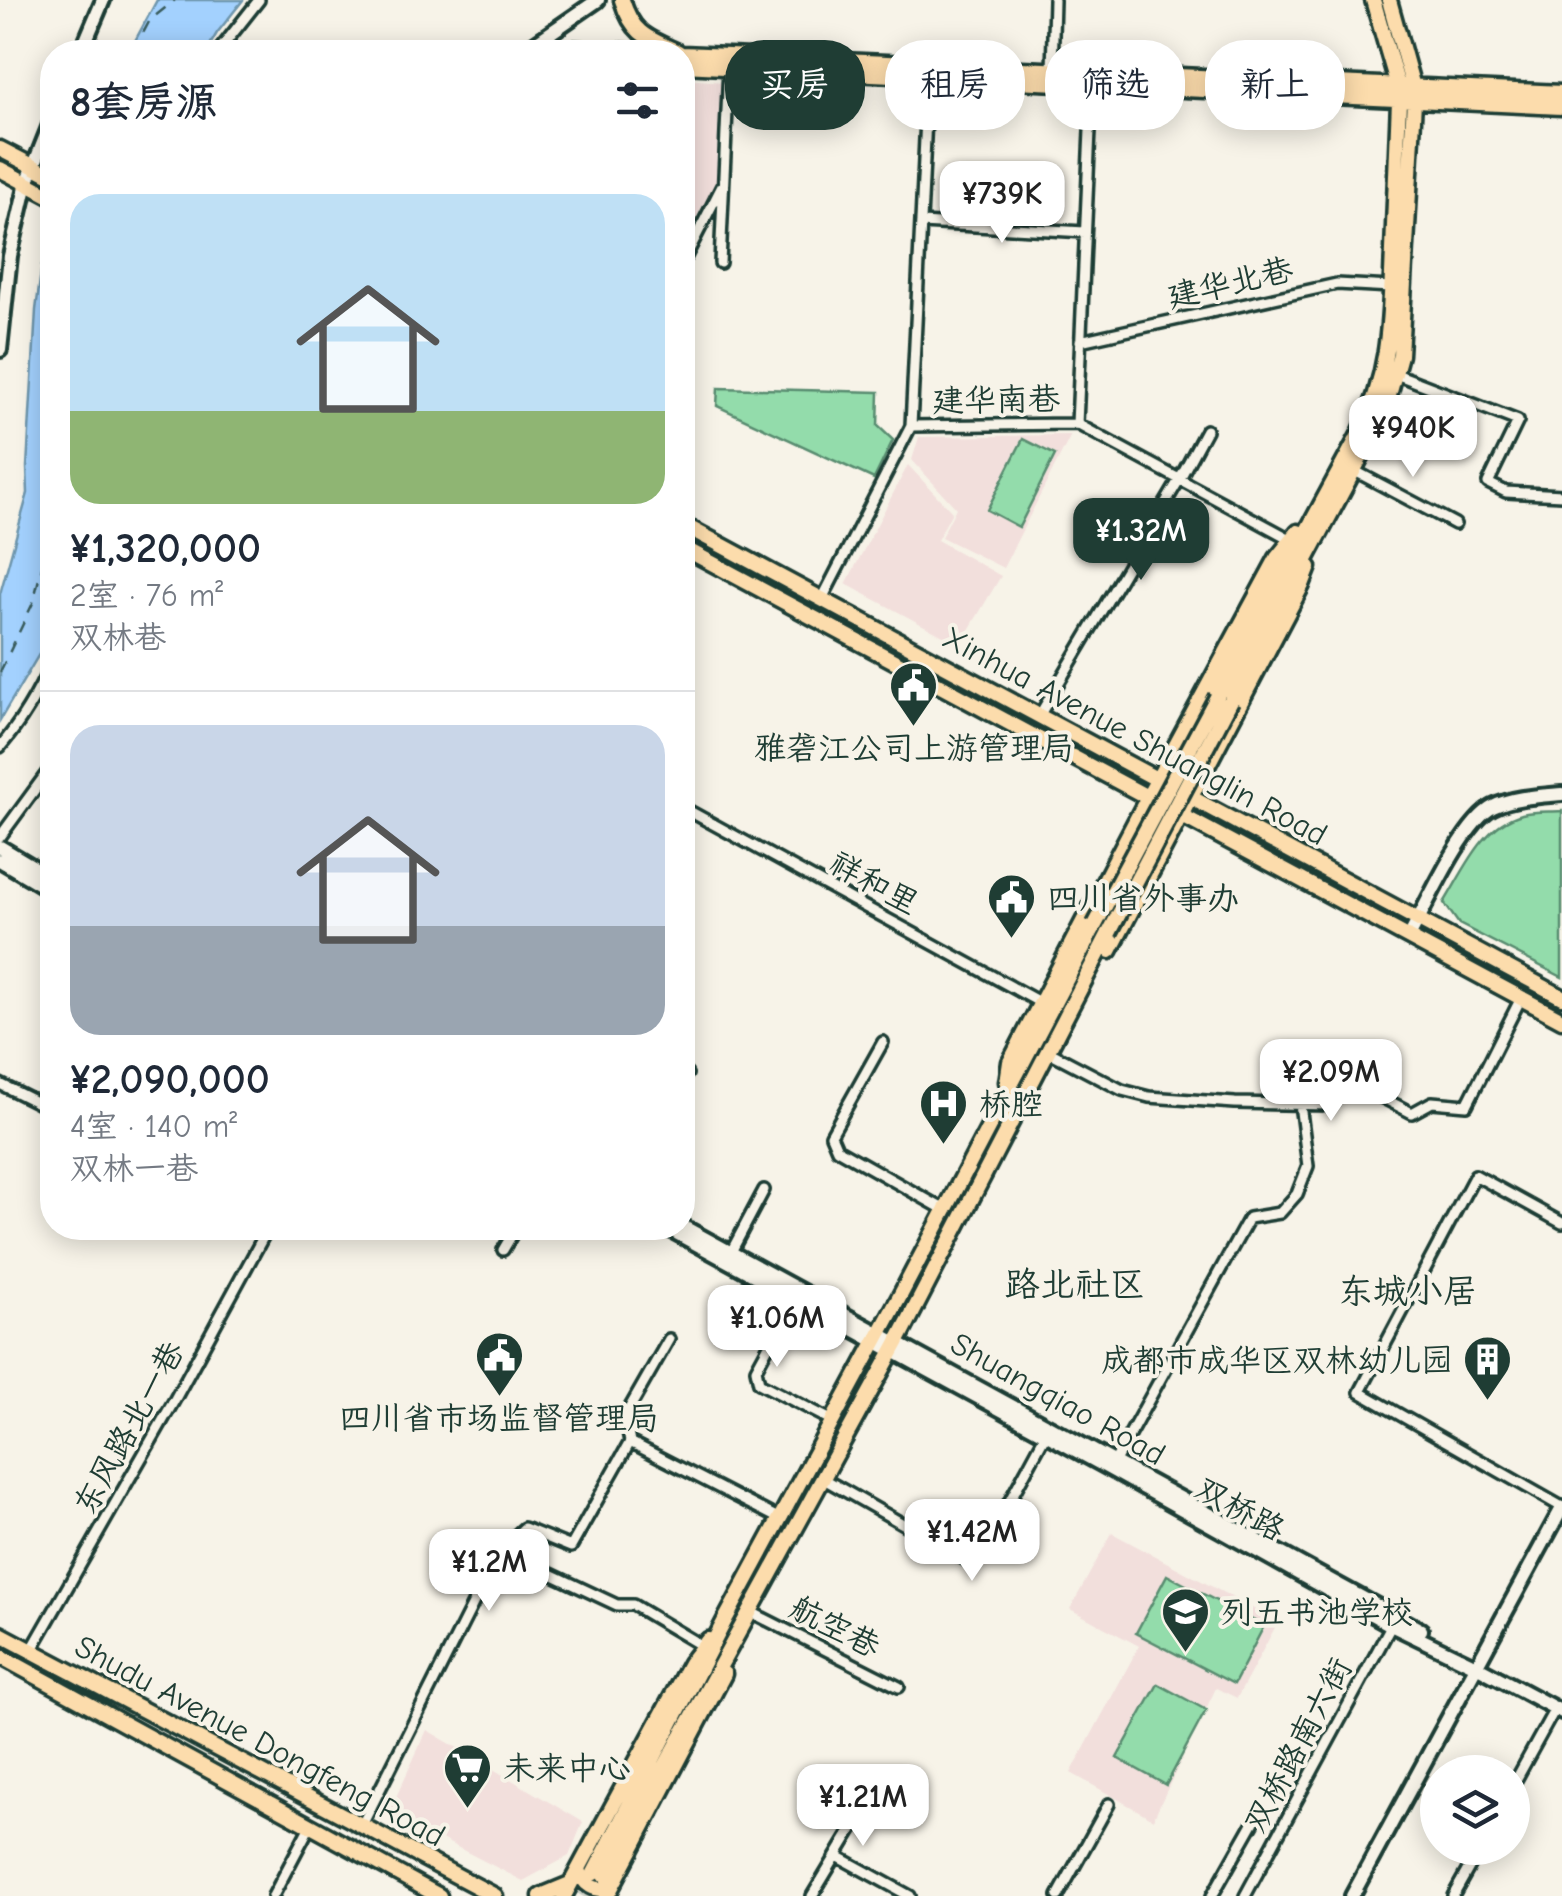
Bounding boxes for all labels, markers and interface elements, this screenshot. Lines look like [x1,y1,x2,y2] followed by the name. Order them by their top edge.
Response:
[725,40,865,130] chip: 买房
[885,40,1025,130] chip: 租房
[1045,40,1185,130] chip: 筛选
[1205,40,1345,130] chip: 新上
[610,73,665,128] icon: filters
[70,78,218,127] text: 8套房源
[932,161,1072,246] pin: ¥739K
[962,175,1042,212] text: ¥739K
[1163,251,1297,315] street label: 建华北巷
[278,259,458,439] icon: home
[932,380,1060,420] street label: 建华南巷
[1343,395,1483,480] pin: ¥940K
[1371,409,1455,446] text: ¥940K
[1060,498,1222,583] pin: ¥1.32M
[1095,512,1187,549] text: ¥1.32M
[70,524,261,573] text: ¥1,320,000
[70,577,223,614] text: 2室 · 76 m²
[70,619,166,656] text: 双林巷
[937,619,1333,853] street label: Xinhua Avenue Shuanglin Road
[888,660,940,728] public building icon: 雅砻江公司上游管理局
[754,730,1074,767] place label: 雅砻江公司上游管理局
[278,790,458,970] icon: home
[823,844,925,922] street label: 祥和里
[986,872,1038,940] public building icon: 四川省外事办
[1047,880,1239,917] place label: 四川省外事办
[1250,1039,1412,1124] pin: ¥2.09M
[1282,1053,1380,1090] text: ¥2.09M
[70,1055,270,1104] text: ¥2,090,000
[918,1078,970,1146] hospital icon: 桥腔
[979,1086,1043,1123] place label: 桥腔
[70,1108,237,1145] text: 4室 · 140 m²
[70,1150,198,1187] text: 双林一巷
[1005,1264,1145,1305] district label: 路北社区
[1338,1271,1478,1312] district label: 东城小居
[696,1285,858,1370] pin: ¥1.06M
[730,1299,824,1336] text: ¥1.06M
[944,1325,1172,1473] street label: Shuangqiao Road
[473,1330,525,1398] public building icon: 四川省市场监督管理局
[1462,1334,1514,1402] building icon: 成都市成华区双林幼儿园
[66,1335,192,1521] street label: 东风路北一巷
[1101,1342,1453,1379] place label: 成都市成华区双林幼儿园
[339,1400,659,1437] place label: 四川省市场监督管理局
[1189,1470,1291,1548] street label: 双桥路
[891,1499,1053,1584] pin: ¥1.42M
[927,1513,1017,1550] text: ¥1.42M
[419,1529,559,1614] pin: ¥1.2M
[451,1543,527,1580] text: ¥1.2M
[1160,1586,1212,1654] school or university icon: 列五书池学校
[784,1589,886,1665] street label: 航空巷
[1221,1594,1413,1631] place label: 列五书池学校
[69,1628,451,1854] street label: Shudu Avenue Dongfeng Road
[1237,1652,1359,1838] street label: 双桥路南六街
[442,1742,494,1810] supermarket icon: 未来中心
[503,1750,631,1787] place label: 未来中心
[1420,1755,1530,1865] map controls
[1420,1755,1530,1865] button: layers
[782,1764,944,1849] pin: ¥1.21M
[819,1778,907,1815] text: ¥1.21M

